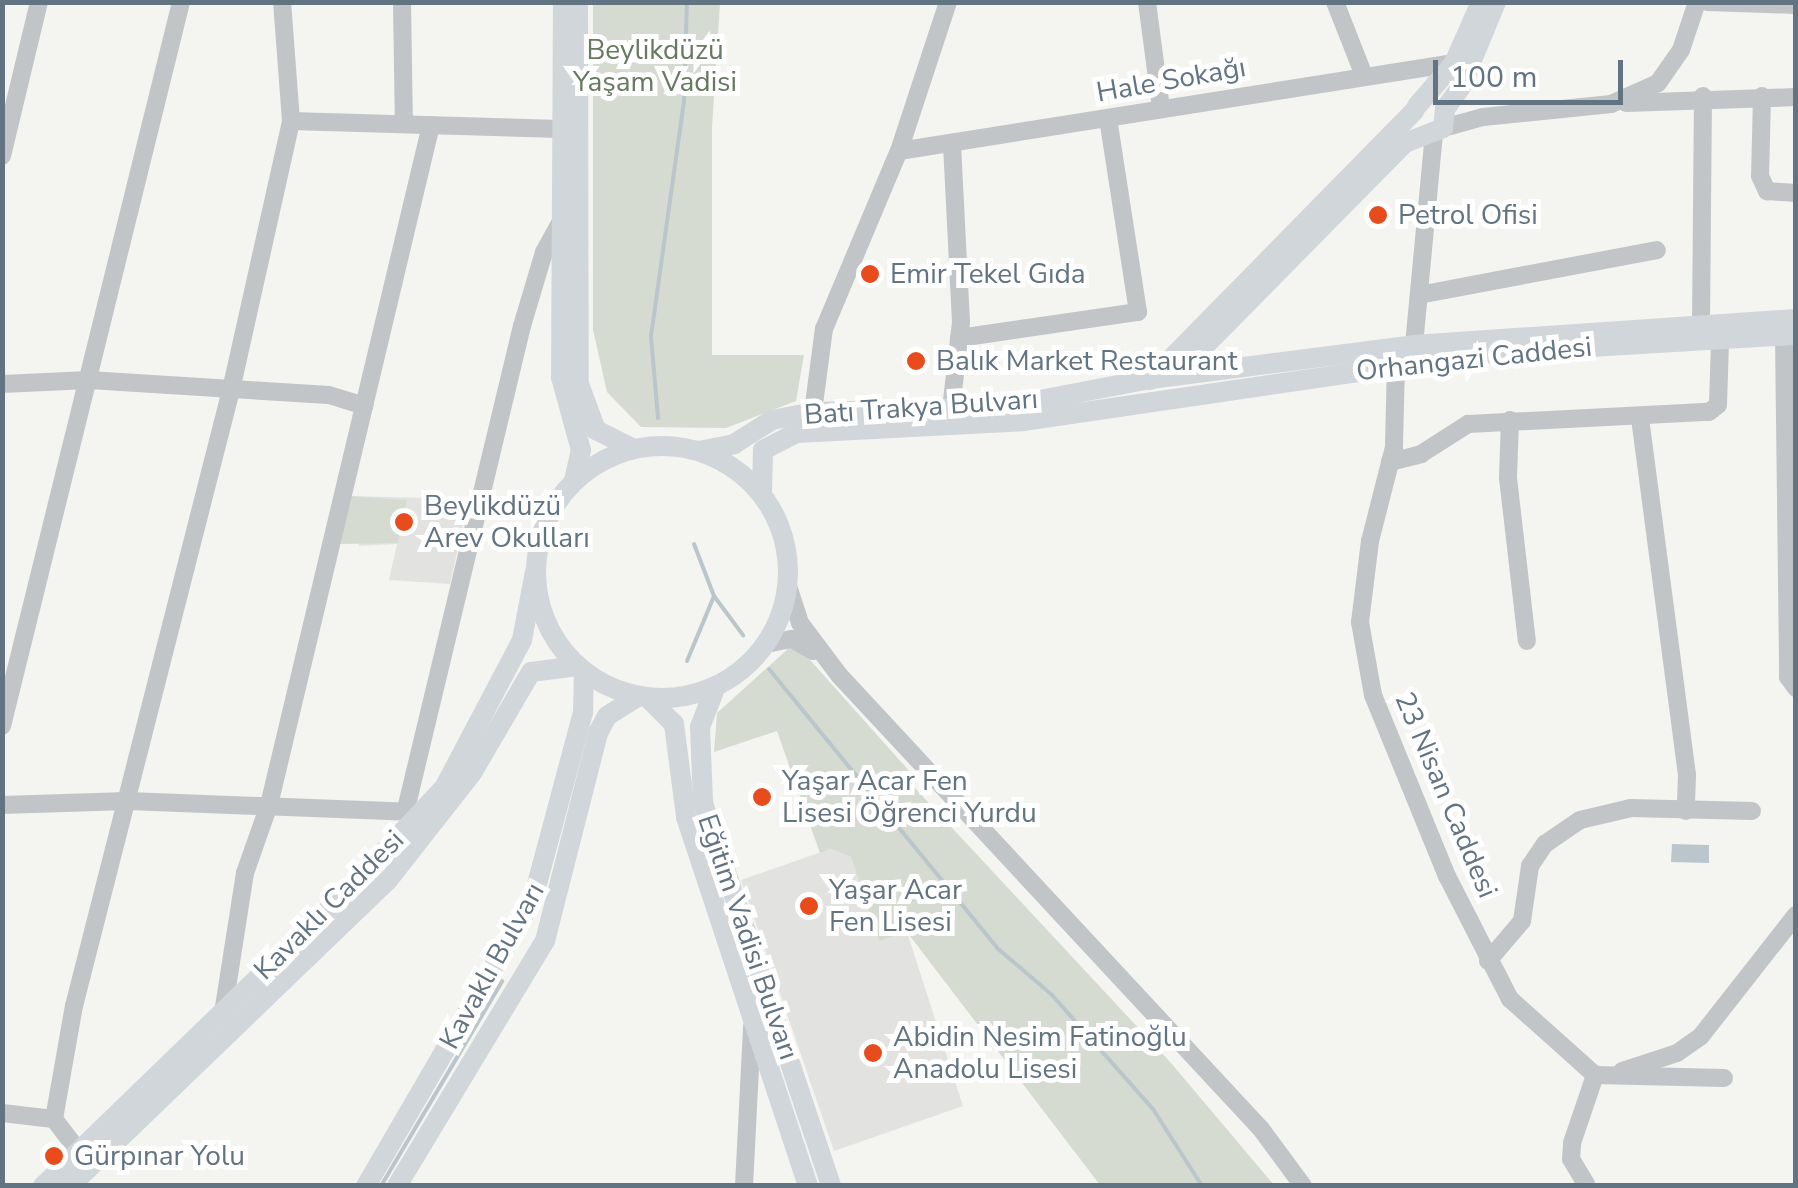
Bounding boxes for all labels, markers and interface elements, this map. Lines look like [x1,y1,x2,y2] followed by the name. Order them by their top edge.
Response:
[573,33,737,99] park label: Beylikdüzü Yaşam Vadisi
[1438,40,1628,102] scale bar
[1094,50,1248,110] street label: Hale Sokağı
[1450,57,1537,98] text: 100 m
[1398,198,1538,232] place label: Petrol Ofisi
[1367,204,1389,226] marker: Petrol Ofisi
[890,257,1086,291] place label: Emir Tekel Gıda
[859,263,881,285] marker: Emir Tekel Gıda
[1355,330,1593,388] street label: Orhangazi Caddesi
[936,344,1237,378] place label: Balık Market Restaurant
[905,350,927,372] marker: Balık Market Restaurant
[803,382,1039,432] street label: Batı Trakya Bulvarı
[424,489,590,555] place label: Beylikdüzü Arev Okulları
[393,511,415,533] marker: Beylikdüzü Arev Okulları
[1388,687,1504,903] street label: 23 Nisan Caddesi
[782,764,1037,830] place label: Yaşar Acar Fen Lisesi Öğrenci Yurdu
[751,786,773,808] marker: Yaşar Acar Fen Lisesi Öğrenci Yurdu
[690,810,806,1064] street label: Eğitim Vadisi Bulvarı
[247,823,411,987] street label: Kavaklı Caddesi
[829,873,962,939] place label: Yaşar Acar Fen Lisesi
[432,877,552,1055] street label: Kavaklı Bulvarı
[798,895,820,917] marker: Yaşar Acar Fen Lisesi
[893,1020,1187,1086] place label: Abidin Nesim Fatinoğlu Anadolu Lisesi
[862,1042,884,1064] marker: Abidin Nesim Fatinoğlu Anadolu Lisesi
[74,1139,245,1173] place label: Gürpınar Yolu
[43,1145,65,1167] marker: Gürpınar Yolu

